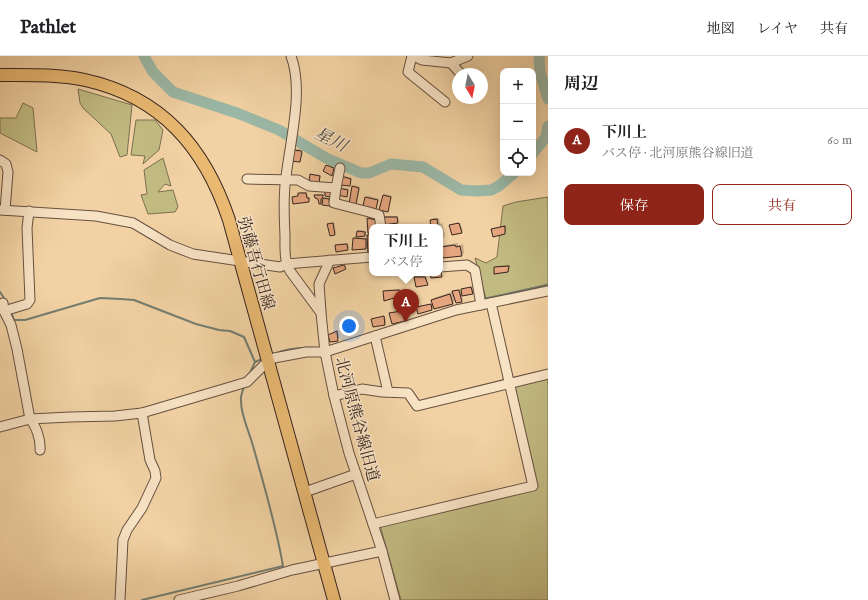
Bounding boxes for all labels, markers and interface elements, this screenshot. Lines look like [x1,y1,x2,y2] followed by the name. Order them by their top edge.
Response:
[20,16,76,40] text: Pathlet
[707,20,735,38] text: 地図
[757,20,798,38] text: レイヤ
[820,20,848,38] text: 共有
[452,68,488,104] north arrow
[500,68,536,176] map controls
[500,68,536,104] button: +
[564,74,598,95] text: 周辺
[500,104,536,140] button: −
[310,123,352,158] water label: 星川
[602,123,647,142] text: 下川上
[573,132,581,149] text: A
[827,132,852,149] text: 60 m
[500,140,536,176] button: locate
[602,145,754,162] text: バス停 · 北河原熊谷線旧道
[564,184,704,225] button: 保存
[712,184,852,225] button: 共有
[232,215,278,312] street label: 弥藤吾行田線
[369,224,443,276] popup
[383,232,429,251] text: 下川上
[383,254,423,271] text: バス停
[393,289,419,322] pin: A
[339,316,359,336] your location
[330,355,382,484] street label: 北河原熊谷線旧道

